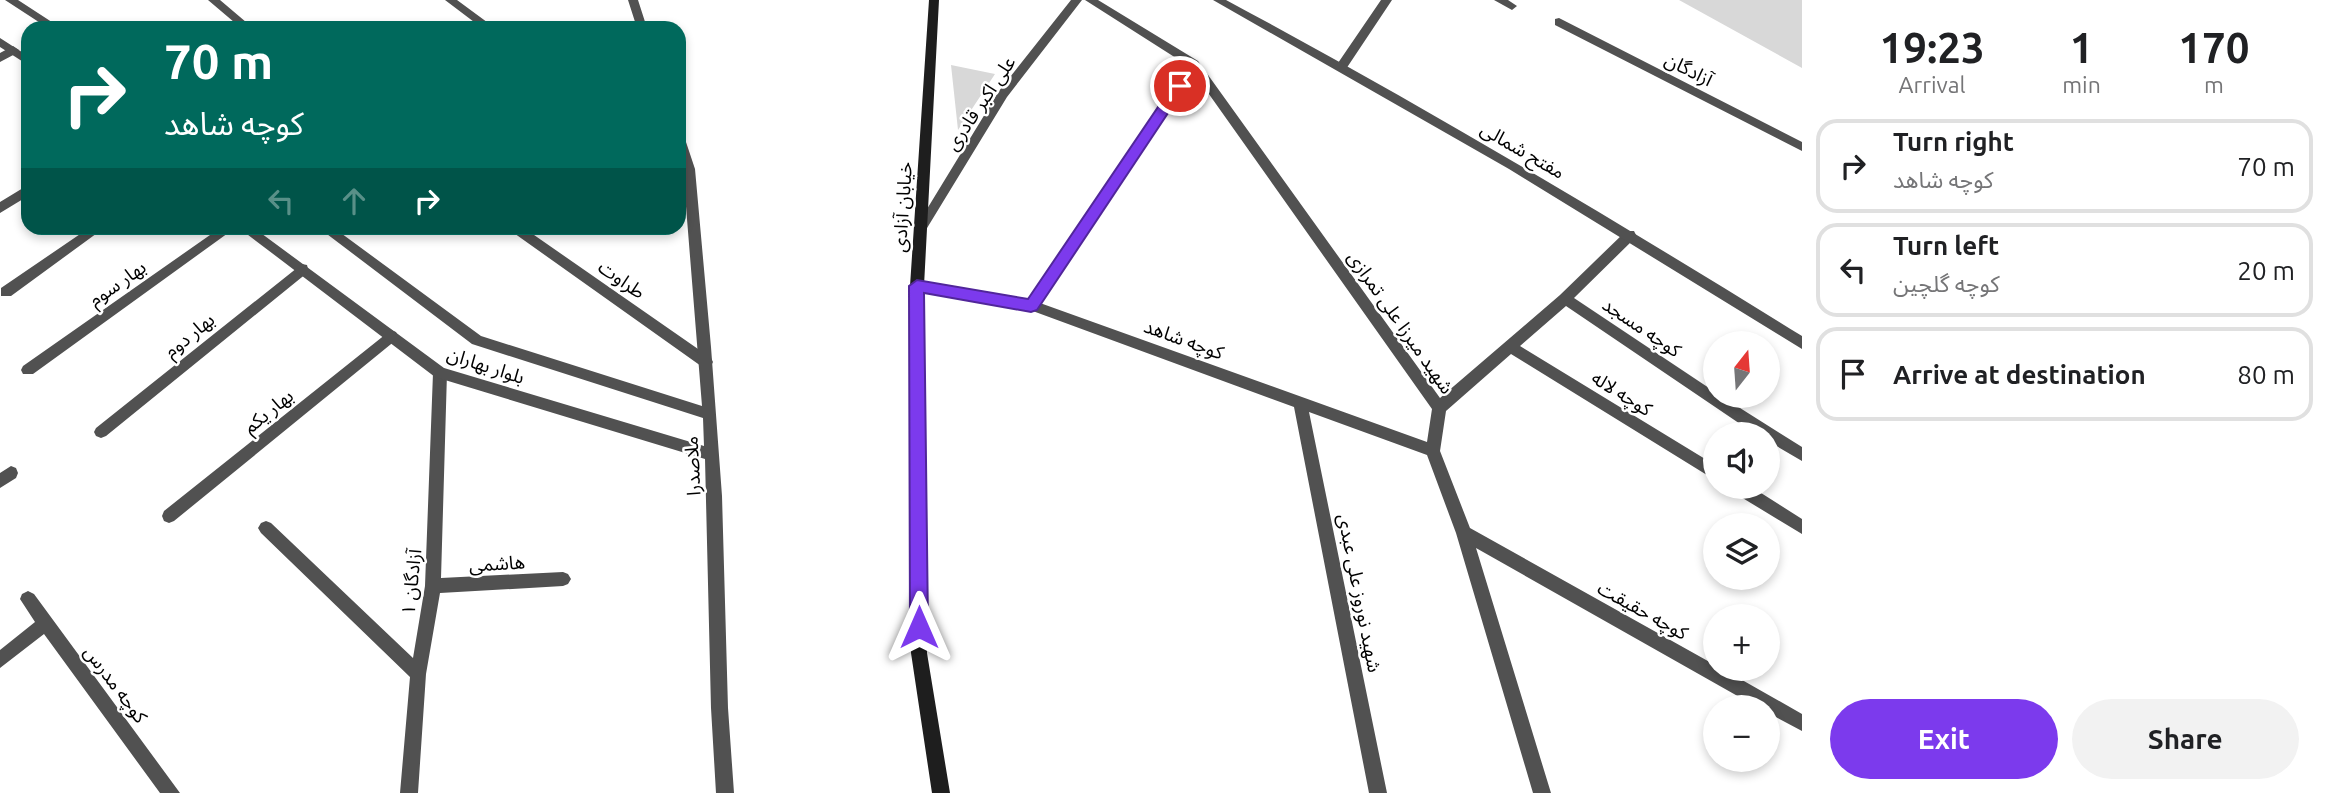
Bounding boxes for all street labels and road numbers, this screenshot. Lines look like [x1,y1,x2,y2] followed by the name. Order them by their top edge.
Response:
[1661,48,1718,92] street label: آزادگان
[940,52,1020,155] street label: علی اکبر قادری
[1475,117,1569,186] street label: مفتح شمالی
[888,161,917,253] street label: خیابان آزادی
[1343,246,1459,398] street label: شهید میرزا علی تمرازی
[84,255,152,314] street label: بهار سوم
[594,255,650,304] street label: طراوت
[1597,293,1686,364] street label: کوچه مسجد
[159,308,221,365] street label: بهار دوم
[1141,314,1228,366] street label: کوچه شاهد
[444,342,527,389] street label: بلوار بهاران
[1587,366,1657,422] street label: کوچه لاله
[239,384,300,441] street label: بهار یکم
[679,436,706,496] street label: ملاصدرا
[1333,512,1386,674] street label: شهید نوروز علی عبدی
[397,547,427,616] street label: آزادگان ۱
[468,551,526,576] street label: هاشمی
[1593,576,1693,646] street label: کوچه حقیقت
[78,641,153,729] street label: کوچه مدرس

